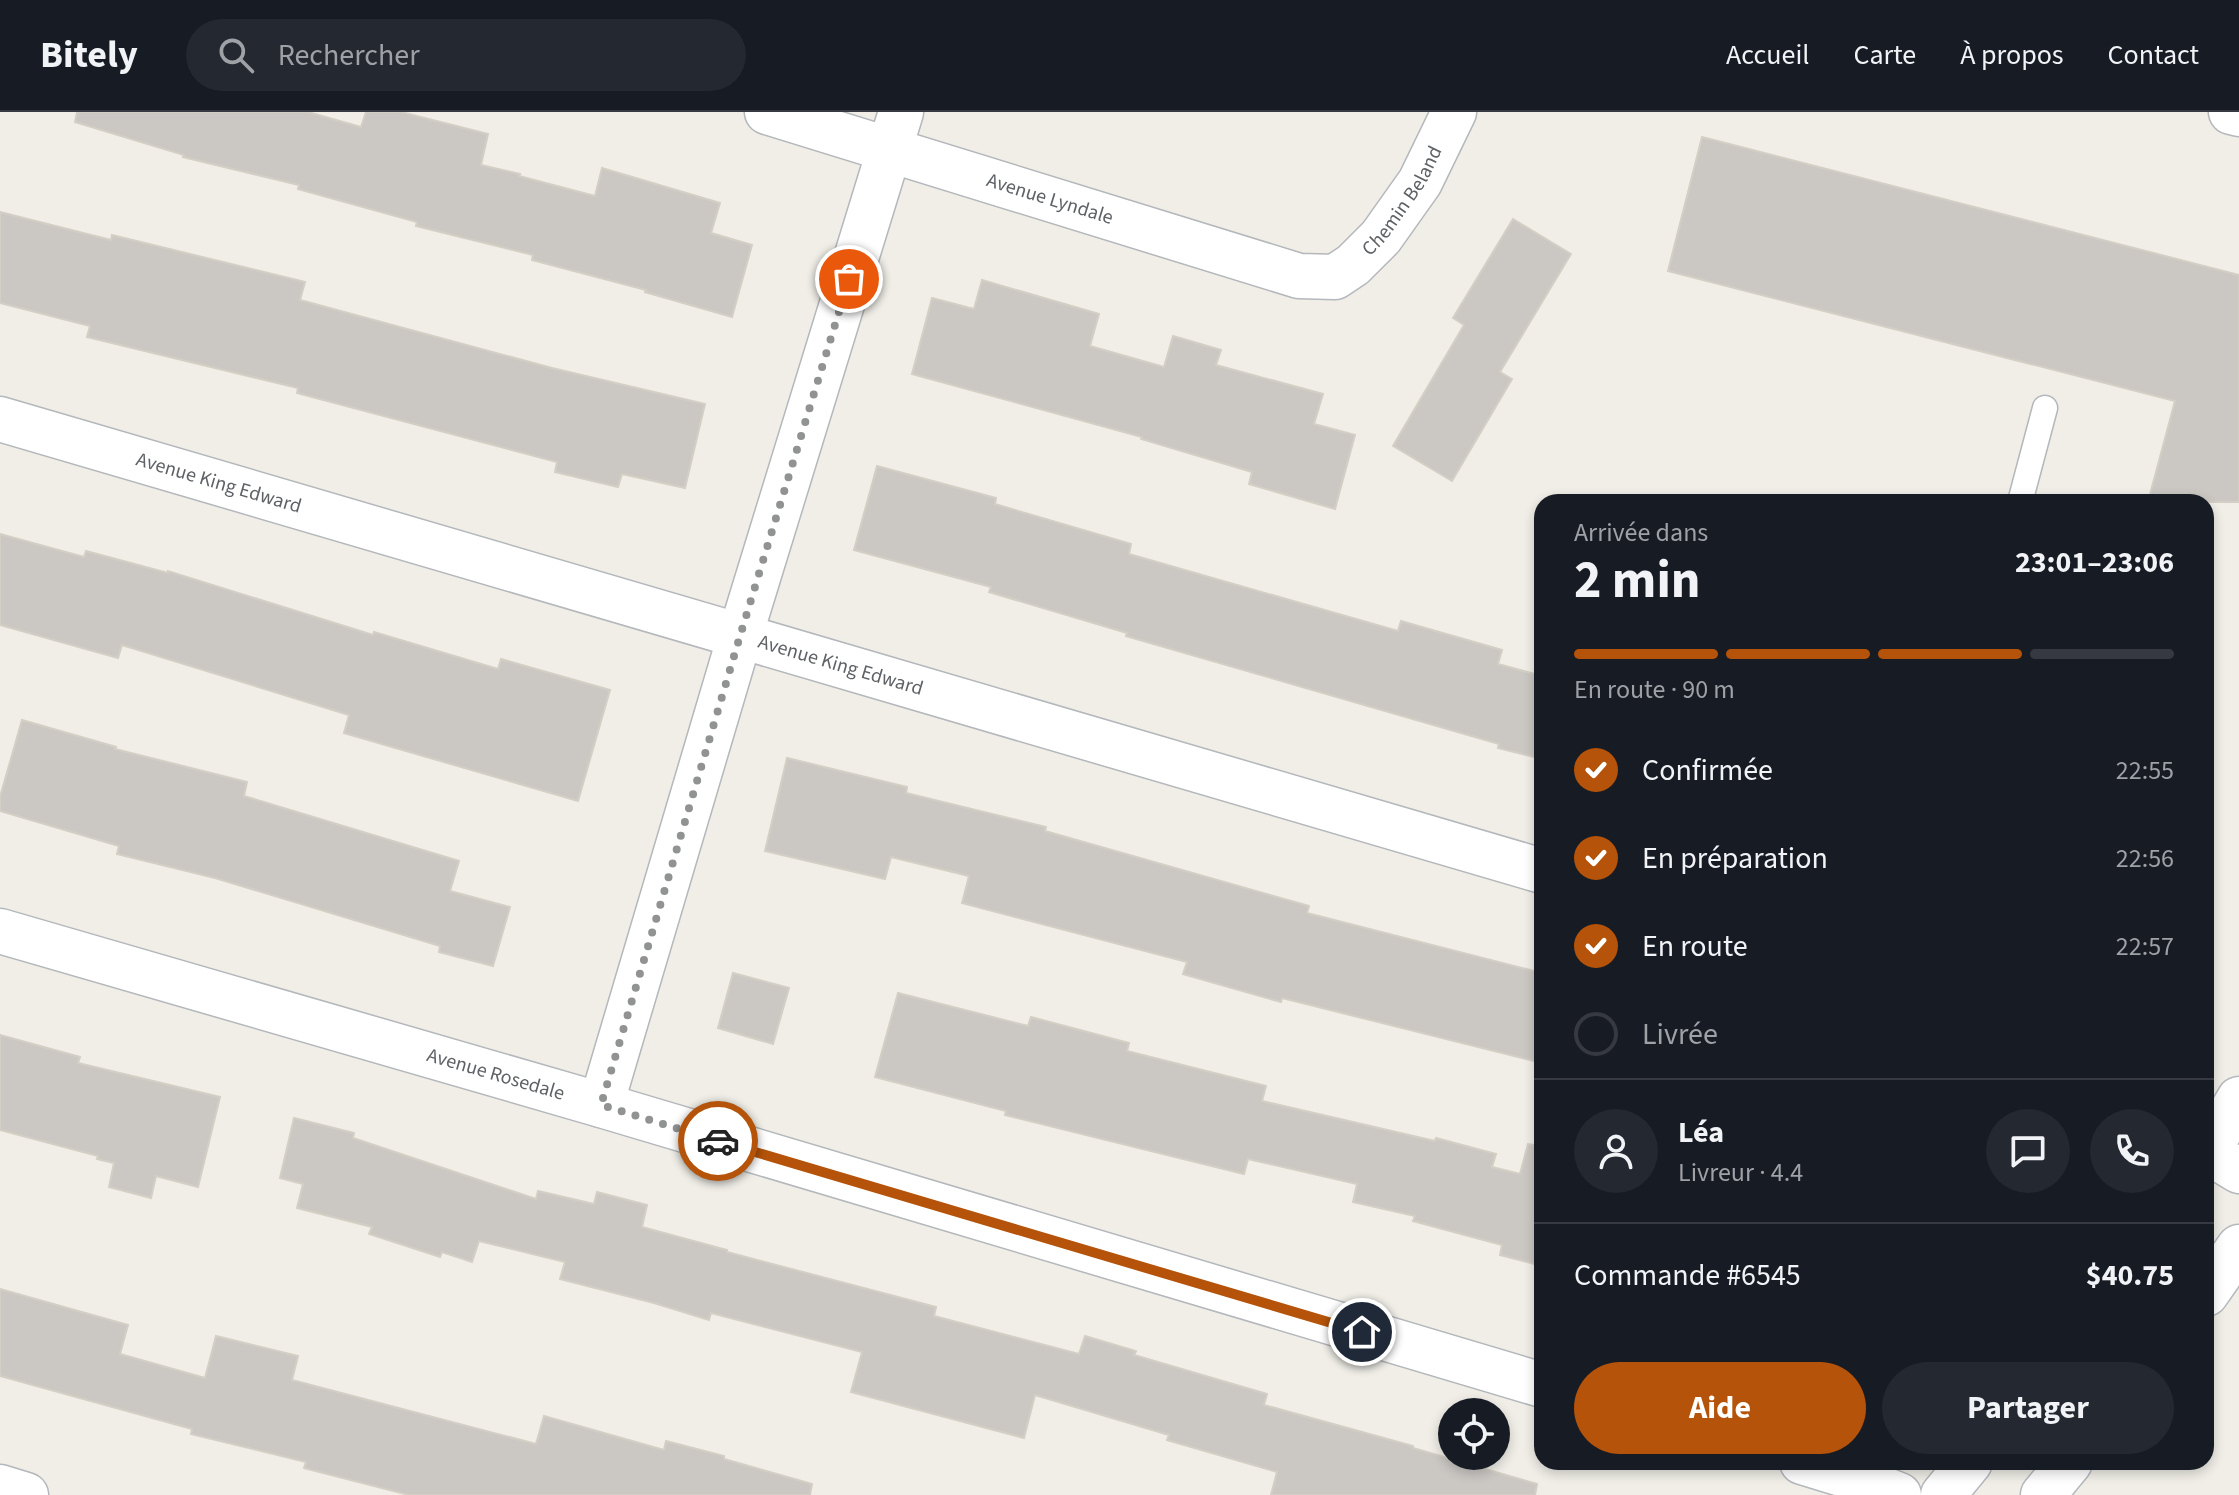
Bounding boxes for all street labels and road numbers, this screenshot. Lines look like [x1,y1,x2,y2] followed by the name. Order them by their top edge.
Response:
[1356,141,1449,262] street label: Chemin Beland
[983,166,1117,232] street label: Avenue Lyndale
[133,446,305,521] street label: Avenue King Edward
[755,628,927,703] street label: Avenue King Edward
[423,1041,568,1108] street label: Avenue Rosedale

